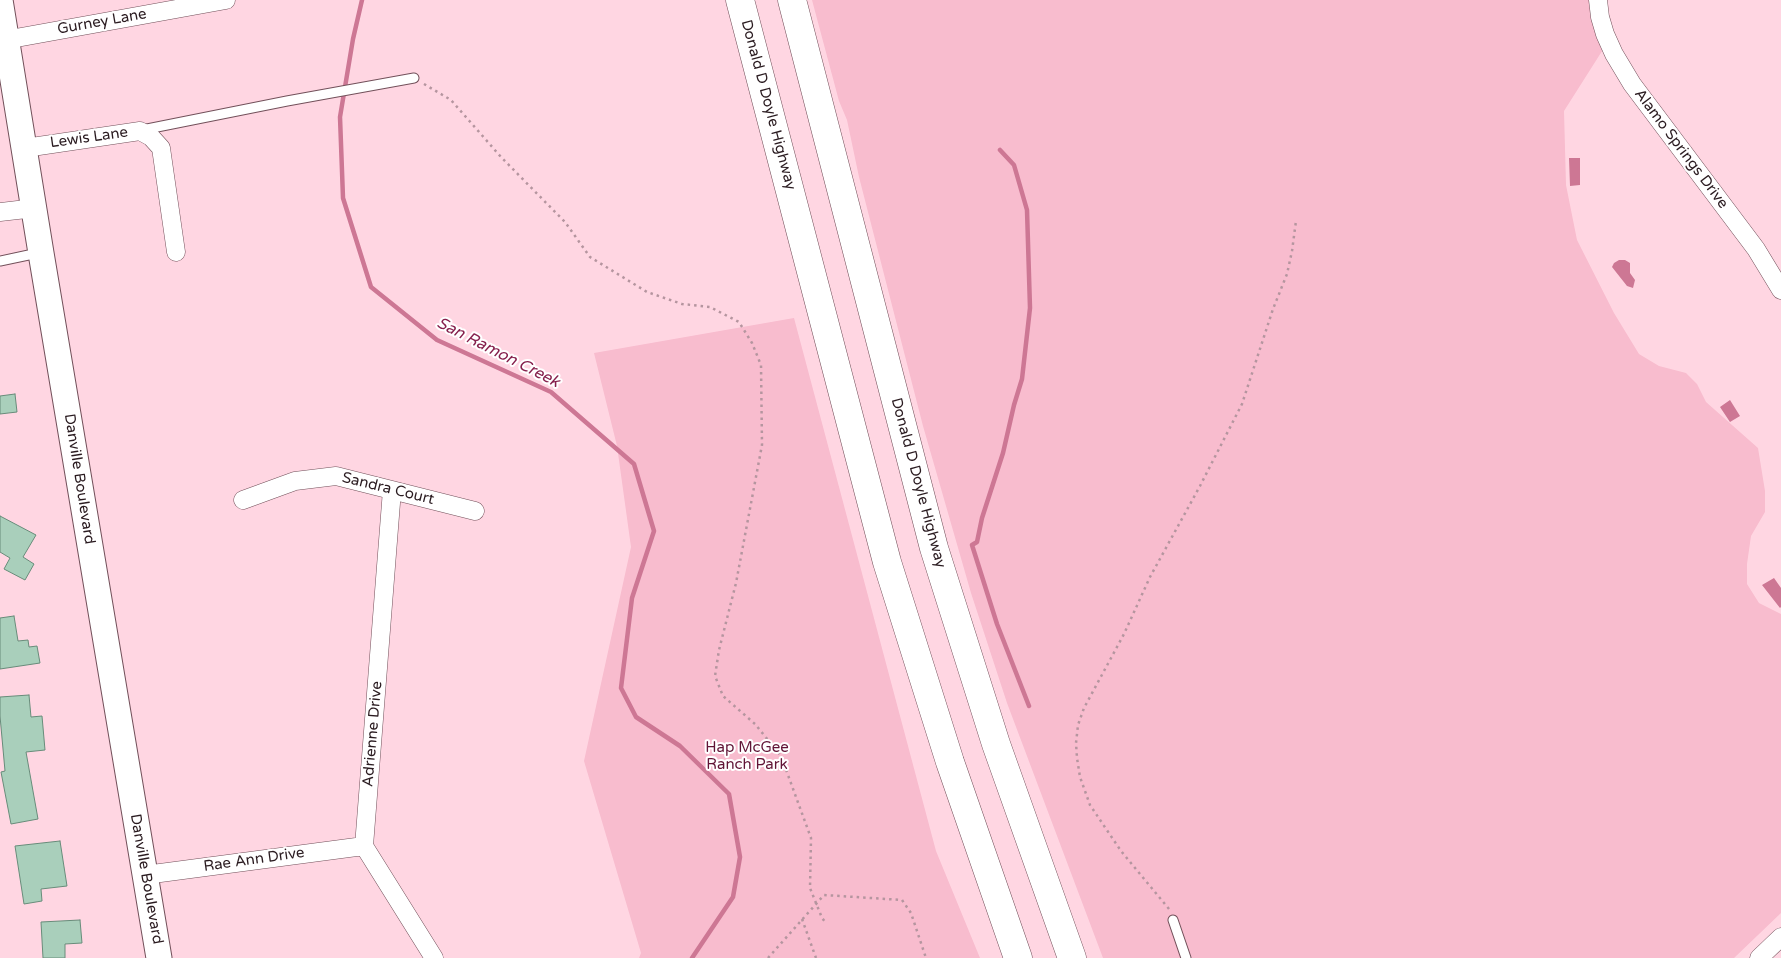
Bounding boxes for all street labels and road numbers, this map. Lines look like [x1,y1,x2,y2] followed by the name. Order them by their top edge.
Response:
[56,5,148,39] street label: Gurney Lane
[737,18,799,192] street label: Donald D Doyle Highway
[1630,86,1732,212] street label: Alamo Springs Drive
[49,124,129,152] street label: Lewis Lane
[887,396,949,570] street label: Donald D Doyle Highway
[60,412,98,546] street label: Danville Boulevard
[340,469,436,509] street label: Sandra Court
[359,680,387,788] street label: Adrienne Drive
[126,812,166,946] street label: Danville Boulevard
[202,844,306,876] street label: Rae Ann Drive

